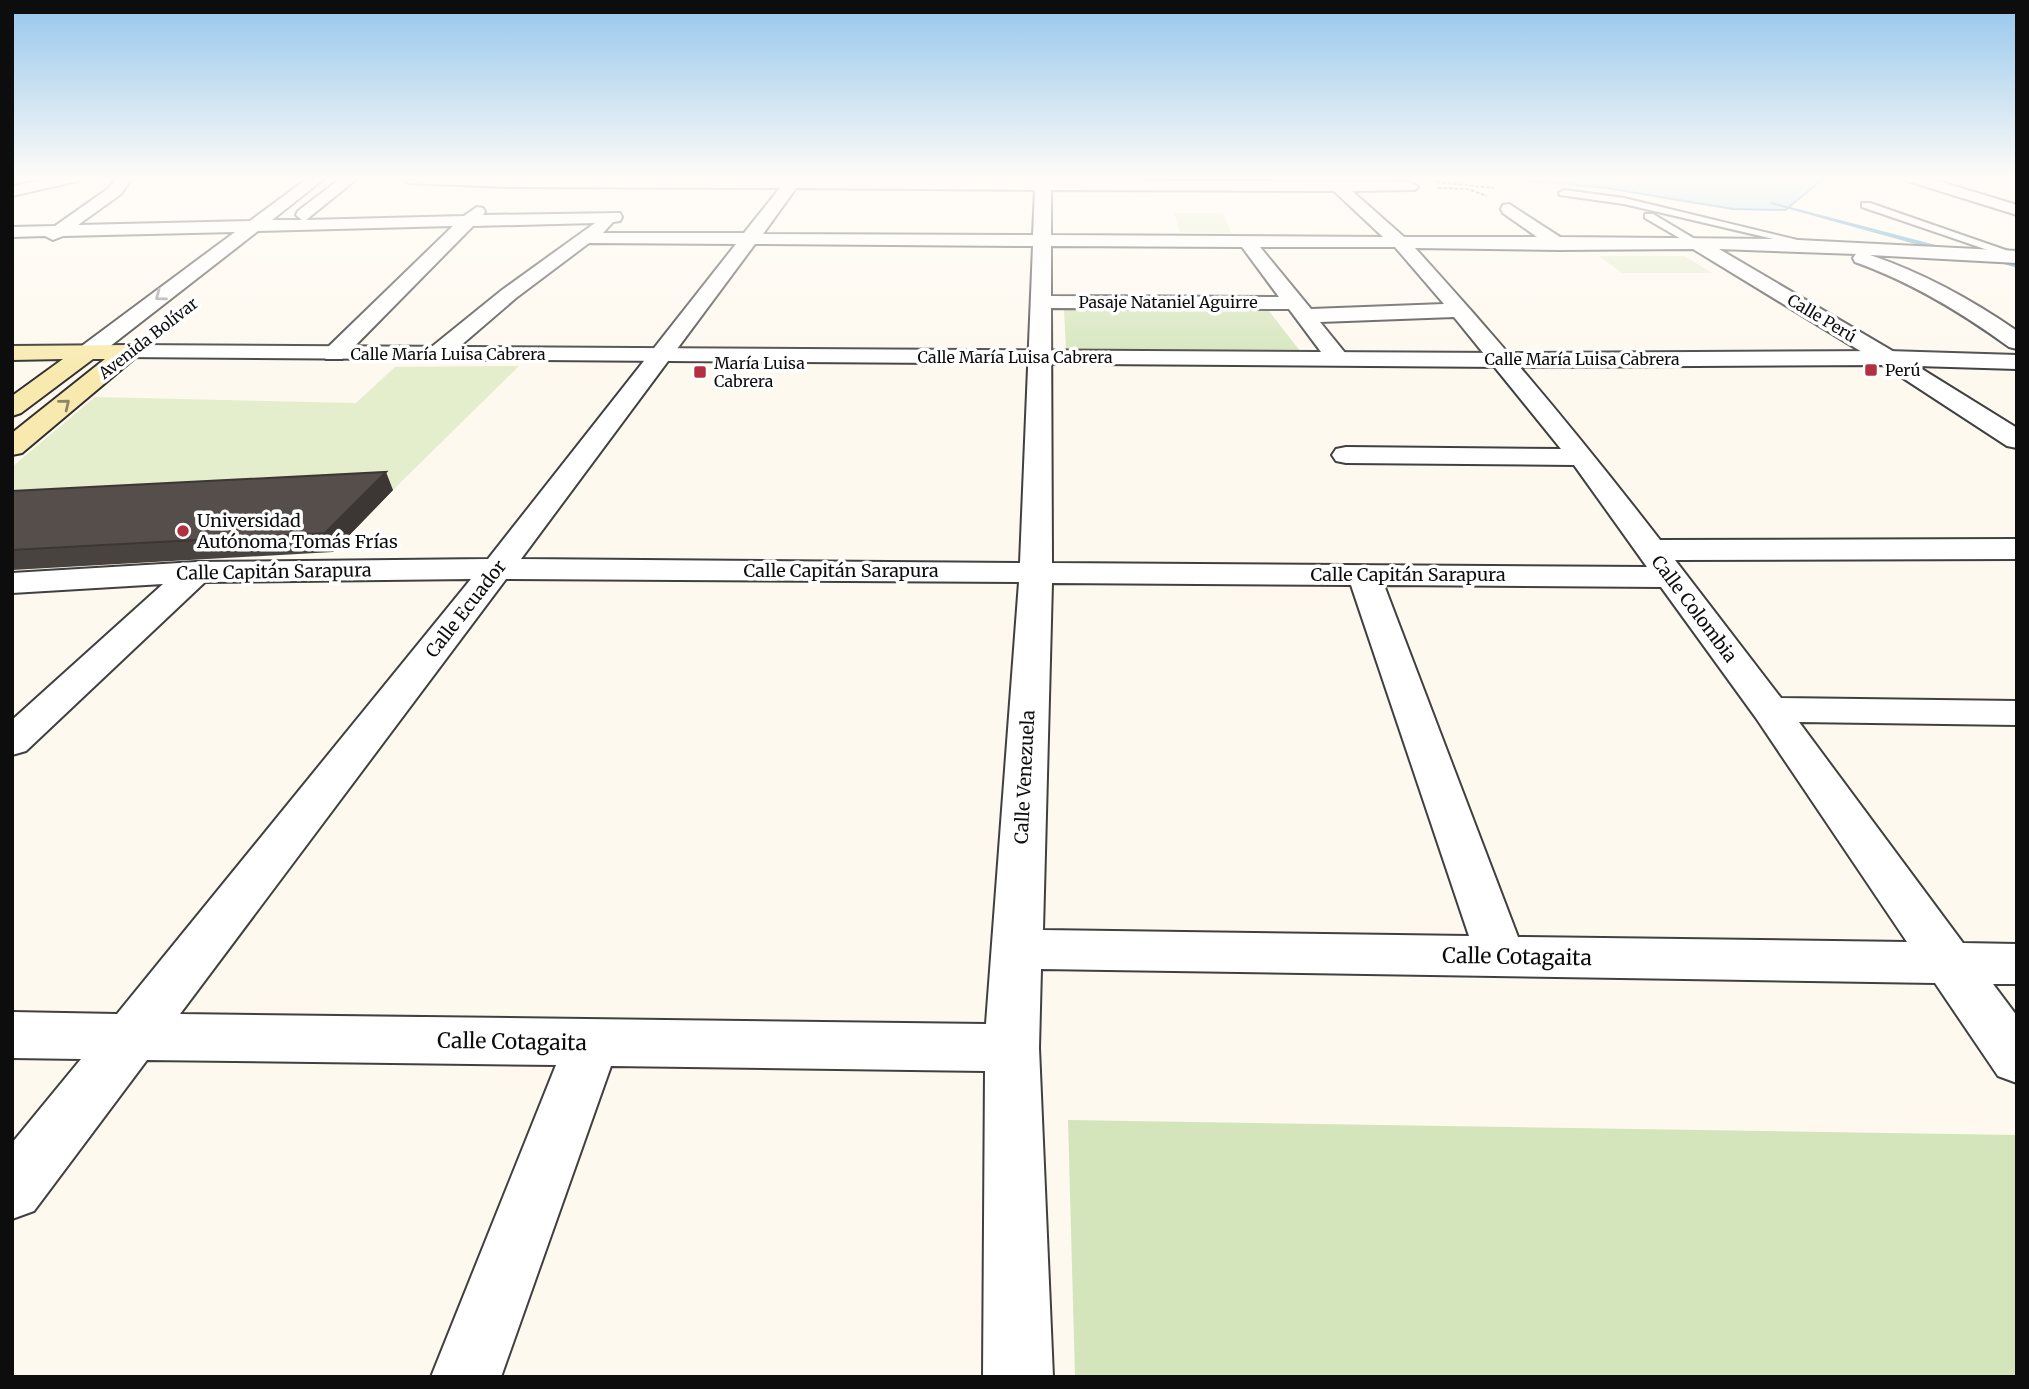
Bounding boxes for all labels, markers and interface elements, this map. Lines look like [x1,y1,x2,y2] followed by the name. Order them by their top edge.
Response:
[155,288,168,301] one-way arrow
[1784,290,1860,346] street label: Calle Perú
[1078,292,1258,312] street label: Pasaje Nataniel Aguirre
[94,293,202,384] street label: Avenida Bolívar
[350,344,546,364] street label: Calle María Luisa Cabrera
[917,347,1113,367] street label: Calle María Luisa Cabrera
[1484,349,1680,369] street label: Calle María Luisa Cabrera
[714,353,805,391] place label: María Luisa Cabrera
[1885,360,1921,380] place label: Perú
[1863,362,1879,378] marker: Perú
[692,364,708,380] marker: María Luisa Cabrera
[58,399,70,412] one-way arrow
[196,509,398,553] place label: Universidad Autónoma Tomás Frías
[175,523,191,539] marker: Universidad Autónoma Tomás Frías
[1647,551,1742,667] street label: Calle Colombia
[420,555,511,662] street label: Calle Ecuador
[176,558,372,585] street label: Calle Capitán Sarapura
[743,559,939,582] street label: Calle Capitán Sarapura
[1310,563,1506,586] street label: Calle Capitán Sarapura
[1010,709,1040,844] street label: Calle Venezuela
[1442,942,1592,971] street label: Calle Cotagaita
[437,1027,587,1056] street label: Calle Cotagaita

